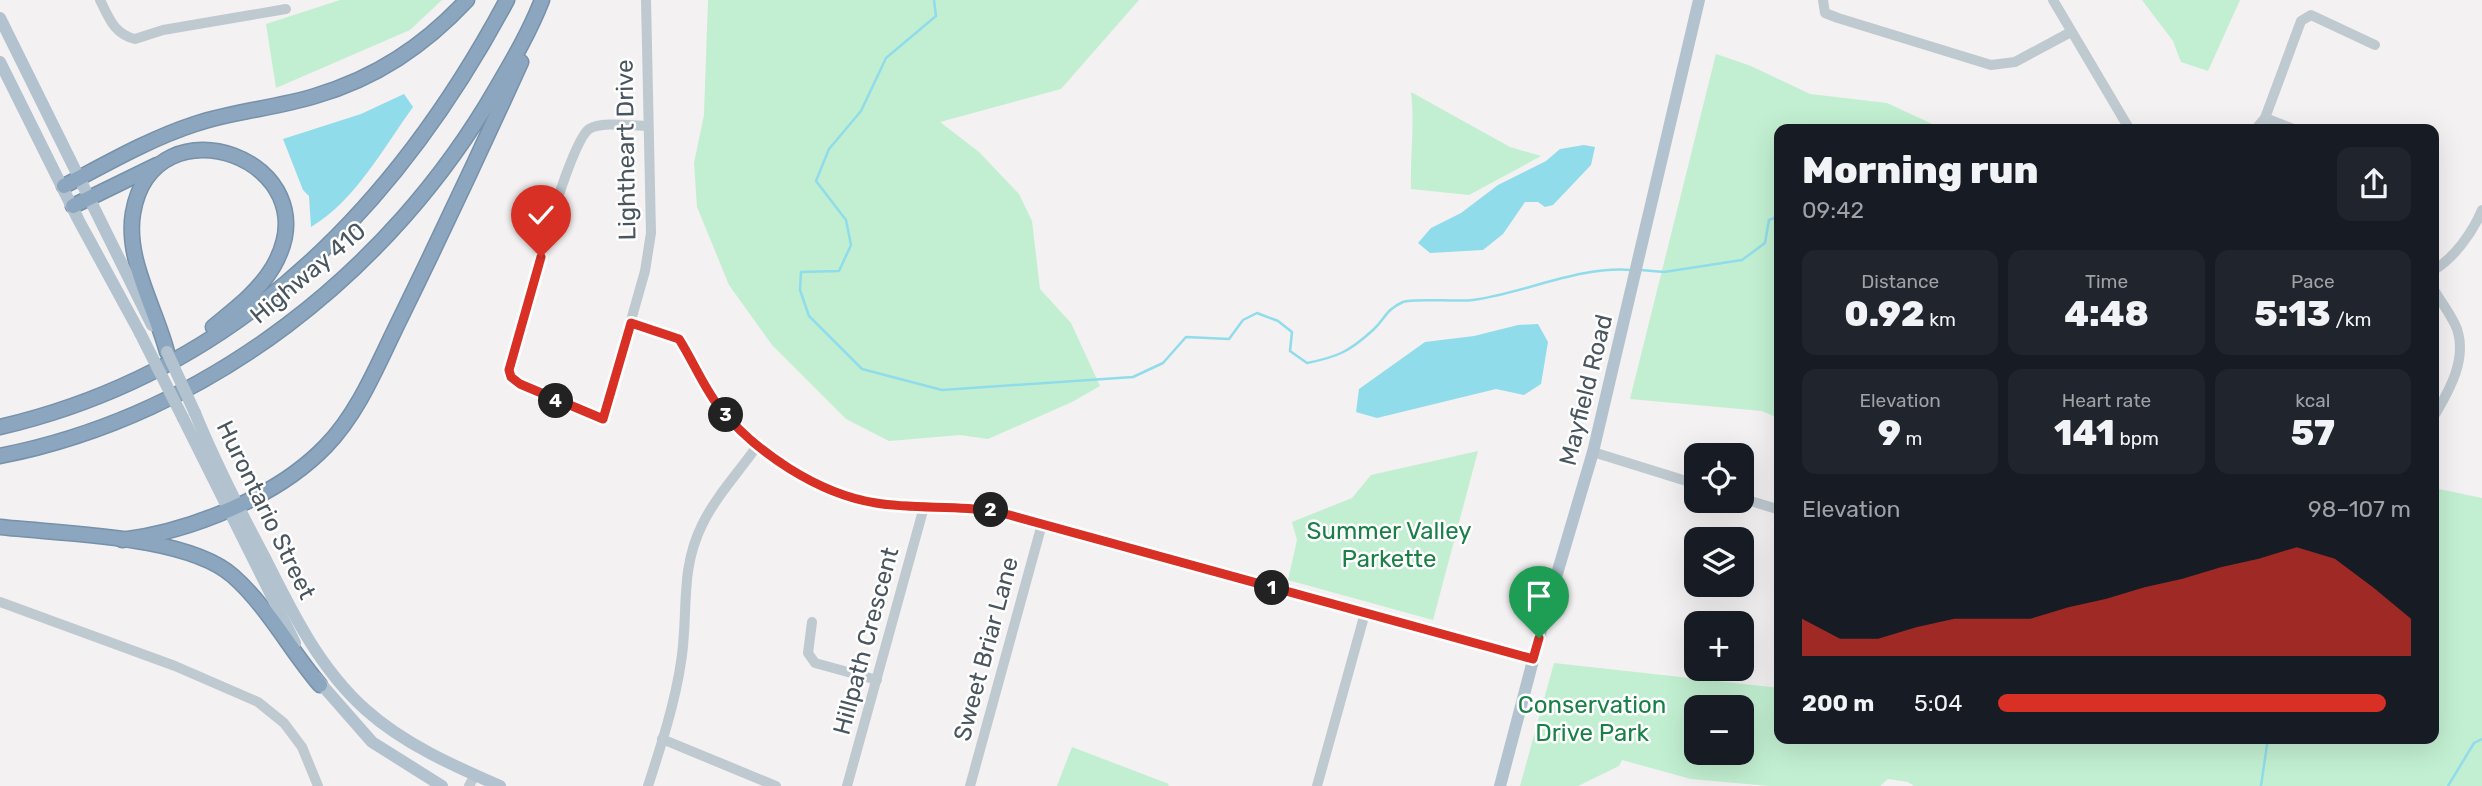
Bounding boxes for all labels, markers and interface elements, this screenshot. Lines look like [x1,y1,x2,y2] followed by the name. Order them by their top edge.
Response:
[610,59,642,241] street label: Lightheart Drive
[1802,147,2039,193] text: Morning run
[2337,147,2411,221] button: share
[511,185,571,257] pin
[522,196,560,234] icon: check
[1802,196,1864,224] text: 09:42
[245,217,371,329] street label: Highway 410
[1861,270,1939,293] text: Distance
[2085,270,2128,293] text: Time
[2291,270,2335,293] text: Pace
[1844,293,1925,335] text: 0.92
[2064,293,2149,335] text: 4:48
[2254,293,2331,335] text: 5:13
[1925,308,1956,331] text: km
[2331,308,2371,331] text: /km
[1554,312,1618,468] street label: Mayfield Road
[538,384,574,418] pin: 4
[549,389,562,412] text: 4
[1859,389,1941,412] text: Elevation
[2062,389,2151,412] text: Heart rate
[2295,389,2330,412] text: kcal
[708,398,744,432] pin: 3
[719,403,732,426] text: 3
[1878,412,1901,454] text: 9
[2054,412,2115,454] text: 141
[2291,412,2335,454] text: 57
[211,416,321,604] street label: Hurontario Street
[1901,427,1923,450] text: m
[2115,427,2159,450] text: bpm
[1684,443,1754,765] map controls
[1684,443,1754,513] button: locate
[974,492,1009,528] pin: 2
[1802,495,1901,523] text: Elevation
[2308,495,2411,523] text: 98–107 m
[984,498,997,521] text: 2
[1307,517,1471,573] park label: Summer Valley Parkette
[1684,527,1754,597] button: layers
[828,544,904,738] street label: Hillpath Crescent
[948,554,1024,744] street label: Sweet Briar Lane
[1509,566,1569,638] pin
[1254,570,1290,606] pin: 1
[1267,576,1276,599] text: 1
[1520,577,1558,615] icon: arrive
[1684,611,1754,681] button: +
[1802,689,1874,717] text: 200 m
[1914,689,1962,717] text: 5:04
[1518,691,1666,747] park label: Conservation Drive Park
[1684,695,1754,765] button: −

